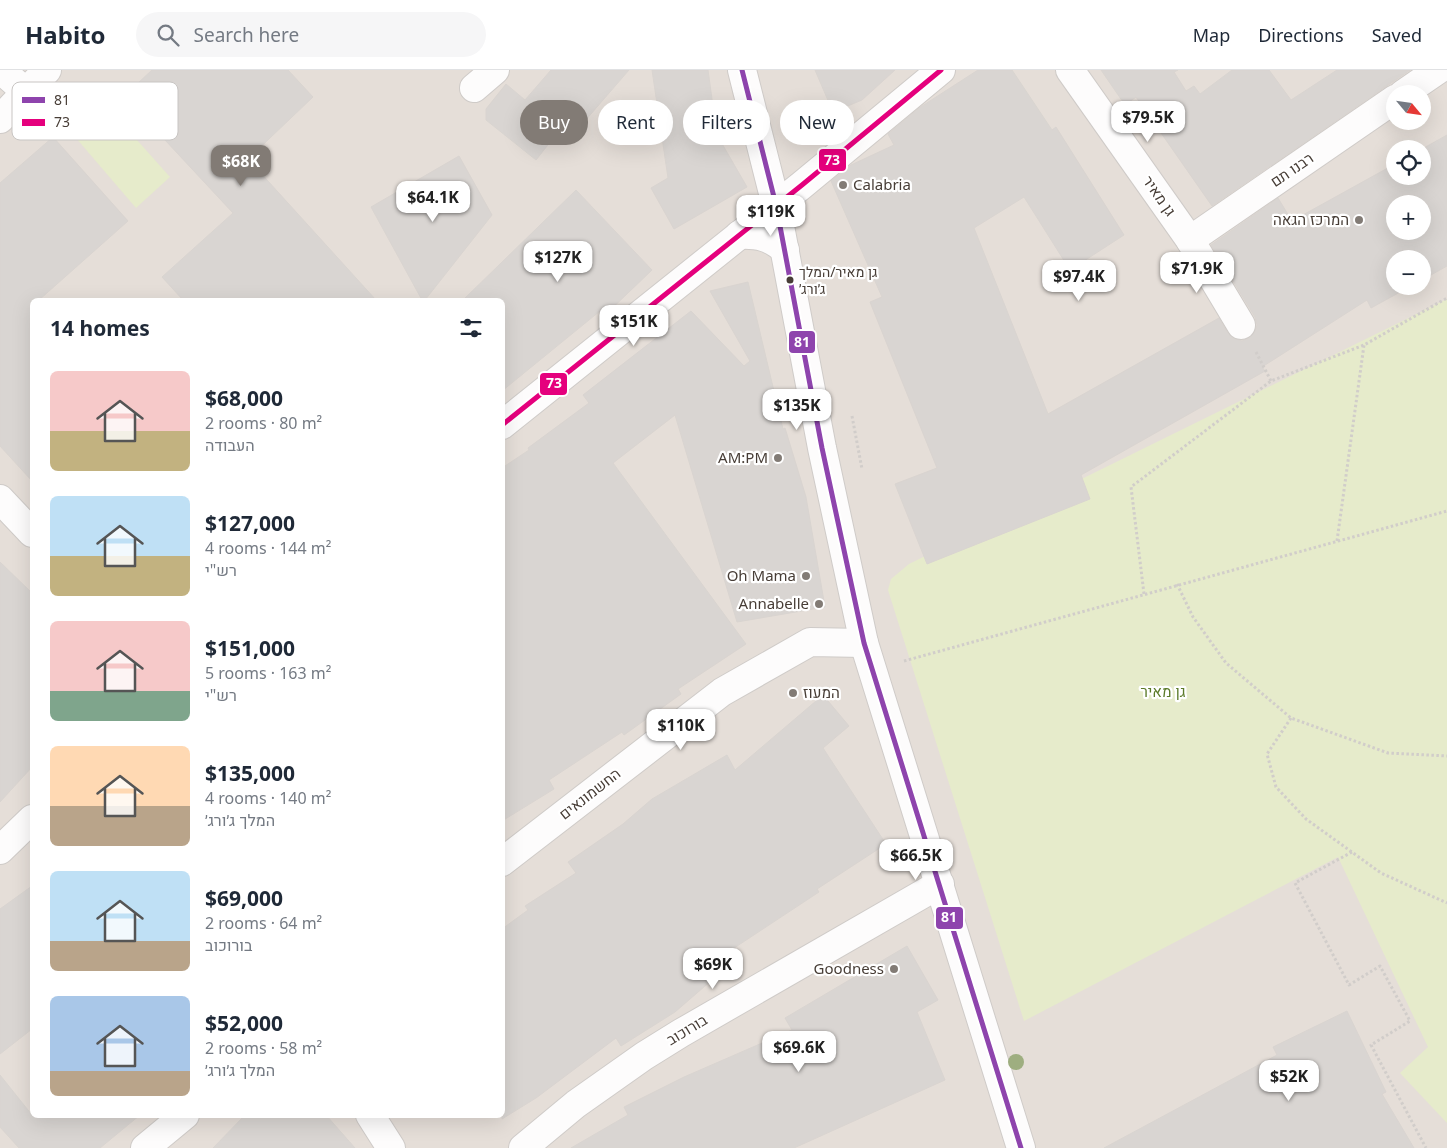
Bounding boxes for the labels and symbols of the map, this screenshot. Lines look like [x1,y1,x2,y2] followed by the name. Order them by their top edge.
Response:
[12,82,178,140] legend
[1386,85,1431,130] north arrow
[54,90,70,109] text: 81
[1107,100,1189,143] pin: $79.5K
[54,112,70,131] text: 73
[211,144,271,187] pin: $68K
[1266,147,1317,191] street label: רבנו תם
[818,148,847,172] line badge: 73
[824,150,840,169] text: 73
[1139,171,1181,220] street label: גן מאיר
[853,174,911,194] place label: Calabria
[837,179,849,191] marker: Calabria
[392,180,474,223] pin: $64.1K
[736,194,806,237] pin: $119K
[1273,209,1349,229] place label: המרכז הגאה
[1353,214,1365,226] marker: המרכז הגאה
[523,240,593,283] pin: $127K
[1156,252,1238,294] pin: $71.9K
[1038,260,1120,302] pin: $97.4K
[799,262,877,298] place label: גן מאיר/המלך ג׳ורג׳
[785,275,795,285] marker: גן מאיר/המלך ג׳ורג׳
[599,304,669,347] pin: $151K
[788,330,816,354] line badge: 81
[794,332,810,351] text: 81
[539,372,568,396] line badge: 73
[546,373,562,392] text: 73
[762,388,832,431] pin: $135K
[718,447,768,467] place label: AM:PM
[772,452,784,464] marker: AM:PM
[727,565,796,585] place label: Oh Mama
[800,570,812,582] marker: Oh Mama
[739,593,809,613] place label: Annabelle
[813,598,825,610] marker: Annabelle
[1140,681,1186,701] park label: גן מאיר
[803,682,840,702] place label: המעוז
[787,687,799,699] marker: המעוז
[646,708,716,751] pin: $110K
[555,763,624,824] street label: החשמונאים
[875,838,957,881] pin: $66.5K
[935,906,964,930] line badge: 81
[941,907,957,926] text: 81
[683,948,743,990] pin: $69K
[814,958,884,978] place label: Goodness
[888,963,900,975] marker: Goodness
[662,1009,711,1049] street label: בורוכוב
[758,1030,840,1073] pin: $69.6K
[1259,1060,1319,1102] pin: $52K

